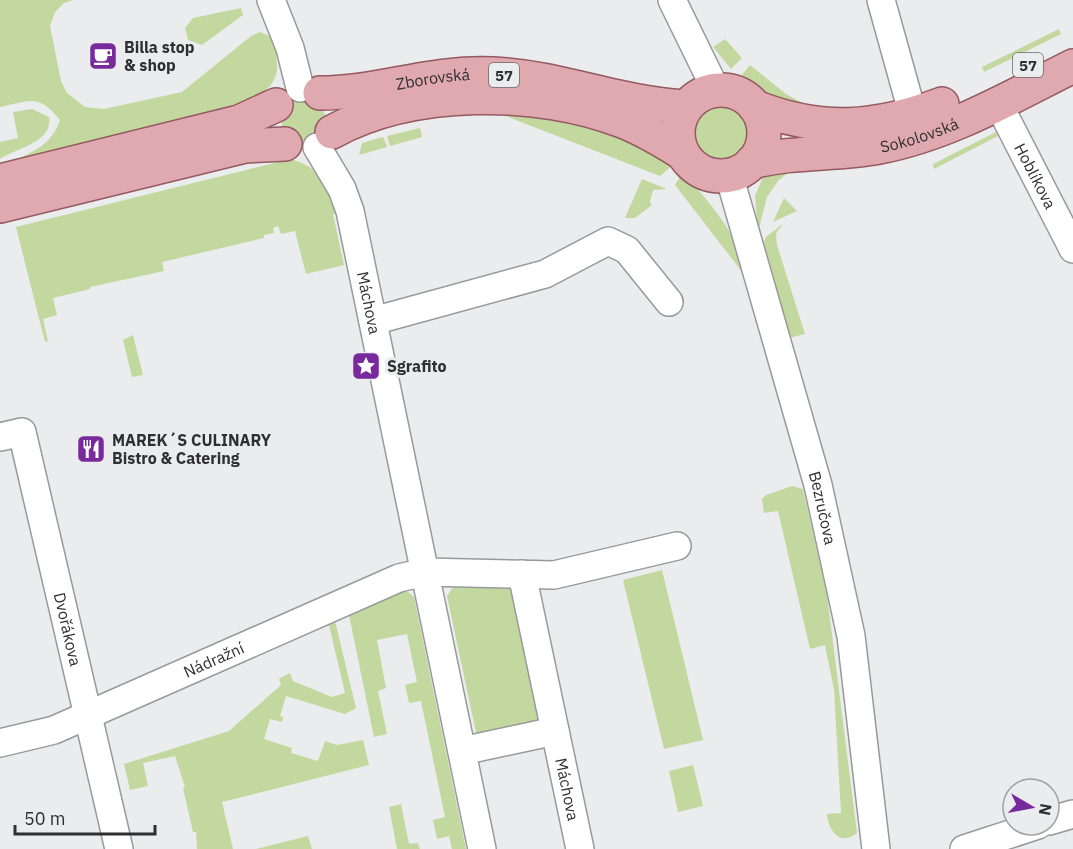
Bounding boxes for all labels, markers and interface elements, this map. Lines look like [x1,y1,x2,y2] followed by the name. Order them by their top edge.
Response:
[124,37,195,75] place label: Billa stop & shop
[87,40,119,72] cafe icon: Billa stop & shop
[1013,53,1043,77] road number: 57
[489,63,519,87] road number: 57
[394,64,471,94] street label: Zborovská
[878,113,962,157] street label: Sokolovská
[1010,140,1061,213] street label: Hoblíkova
[353,269,385,336] street label: Máchova
[350,350,382,382] place icon: Sgrafito
[387,356,447,376] place label: Sgrafito
[112,430,272,468] place label: MAREK´S CULINARY Bistro & Catering
[75,433,107,465] restaurant icon: MAREK´S CULINARY Bistro & Catering
[805,469,841,547] street label: Bezručova
[50,590,86,668] street label: Dvořákova
[180,638,247,682] street label: Nádražní
[551,756,584,823] street label: Máchova
[1001,777,1061,837] north arrow
[15,798,154,836] scale bar
[1035,802,1057,817] text: N
[24,807,66,830] text: 50 m

